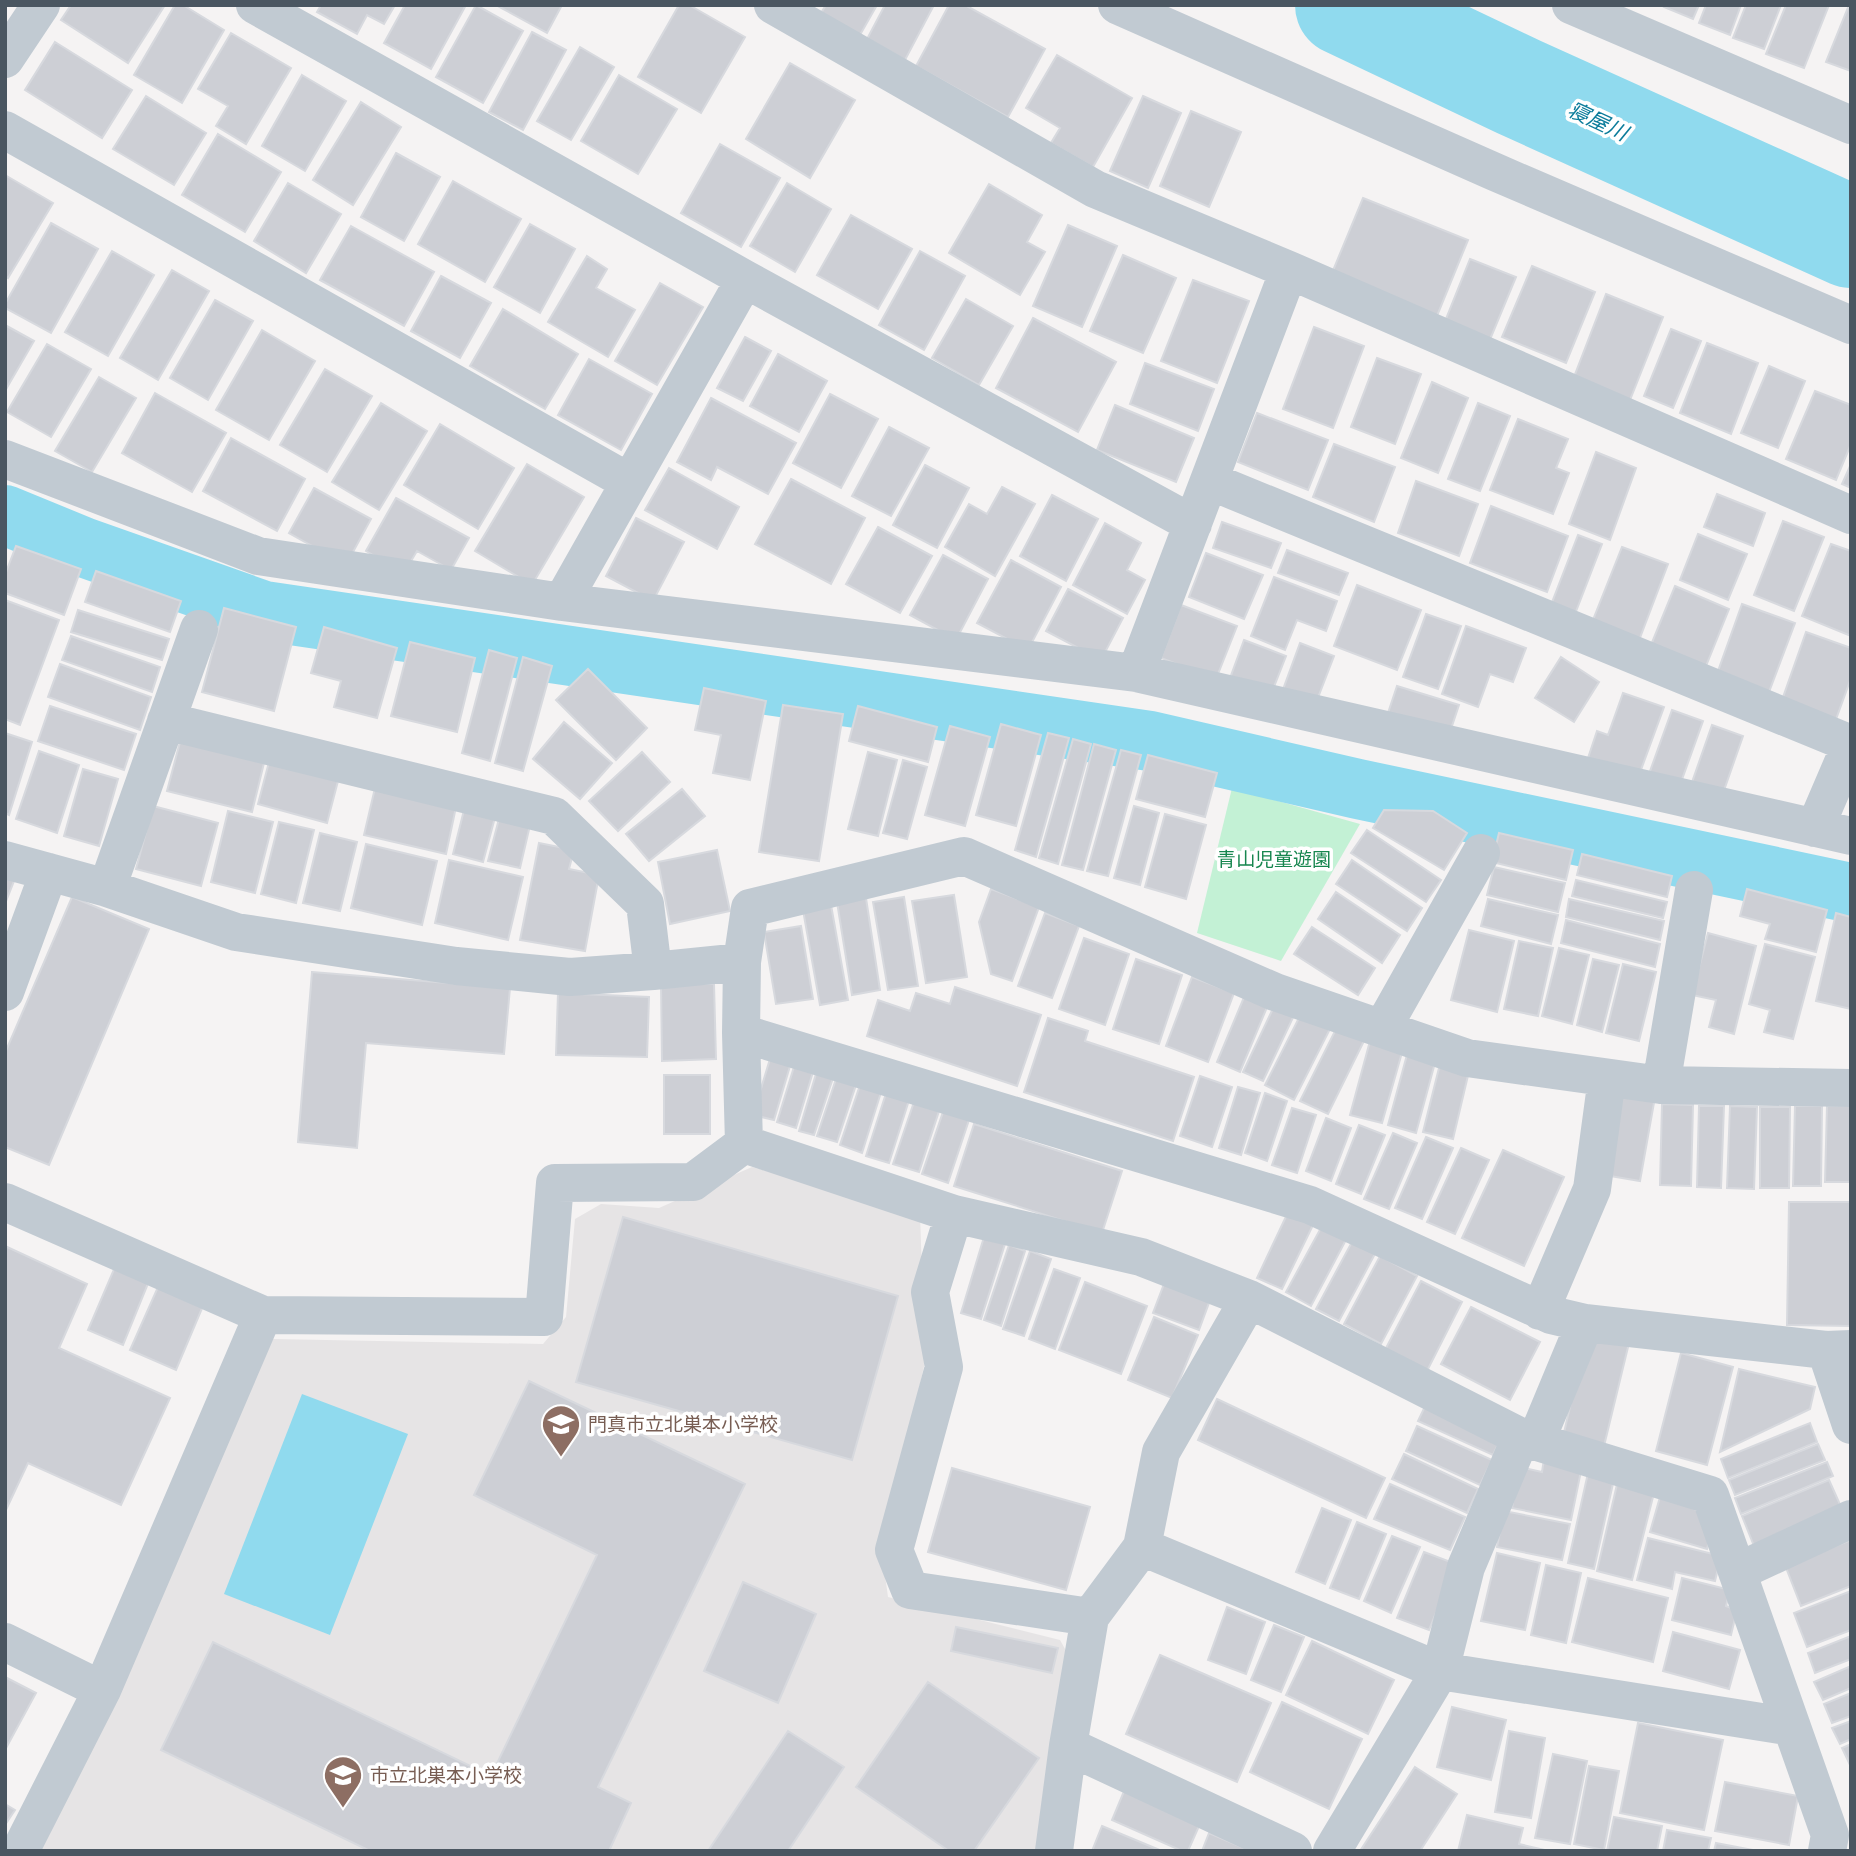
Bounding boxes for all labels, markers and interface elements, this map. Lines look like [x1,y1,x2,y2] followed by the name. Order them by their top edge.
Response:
[1564,96,1634,146] water label: 寝屋川
[1217,848,1331,870] park label: 青山児童遊園
[540,1403,582,1458] school or university icon: 門真市立北巣本小学校
[588,1413,778,1435] place label: 門真市立北巣本小学校
[322,1754,364,1809] school or university icon: 市立北巣本小学校
[370,1764,522,1786] place label: 市立北巣本小学校

